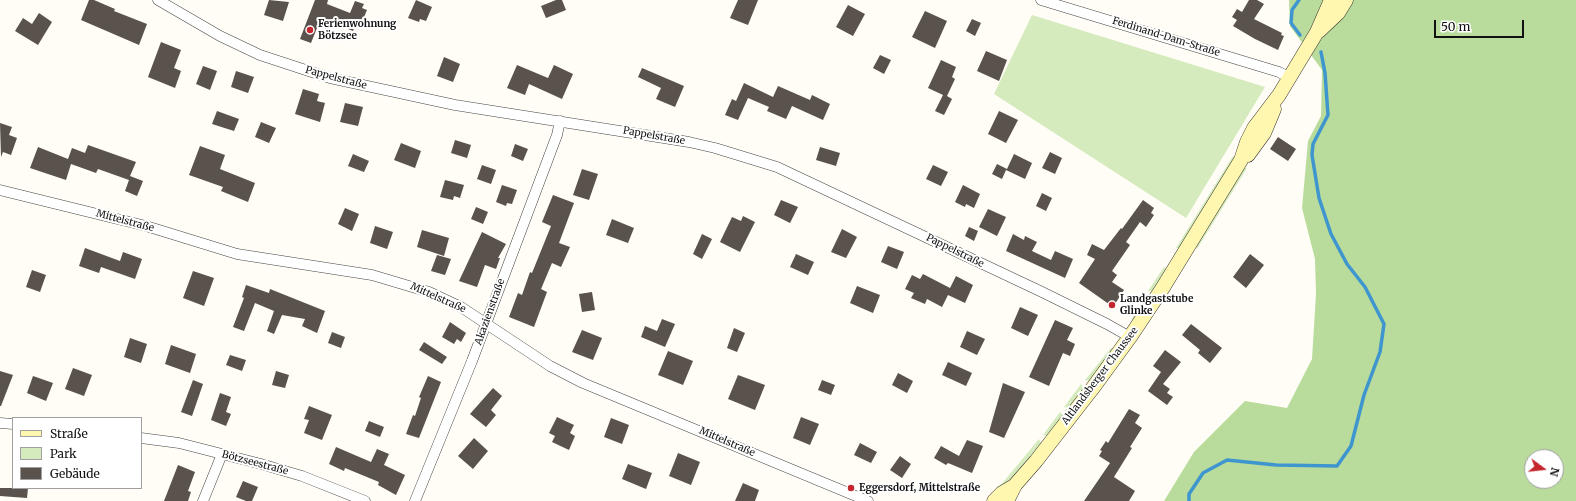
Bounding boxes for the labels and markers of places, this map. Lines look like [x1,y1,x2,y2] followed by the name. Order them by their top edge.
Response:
[318,18,396,42] place label: Ferienwohnung Bötzsee
[305,25,315,35] marker: Ferienwohnung Bötzsee
[1120,293,1193,316] place label: Landgaststube Glinke
[1107,300,1117,310] marker: Landgaststube Glinke
[859,482,980,494] place label: Eggersdorf, Mittelstraße
[846,483,856,493] marker: Eggersdorf, Mittelstraße

